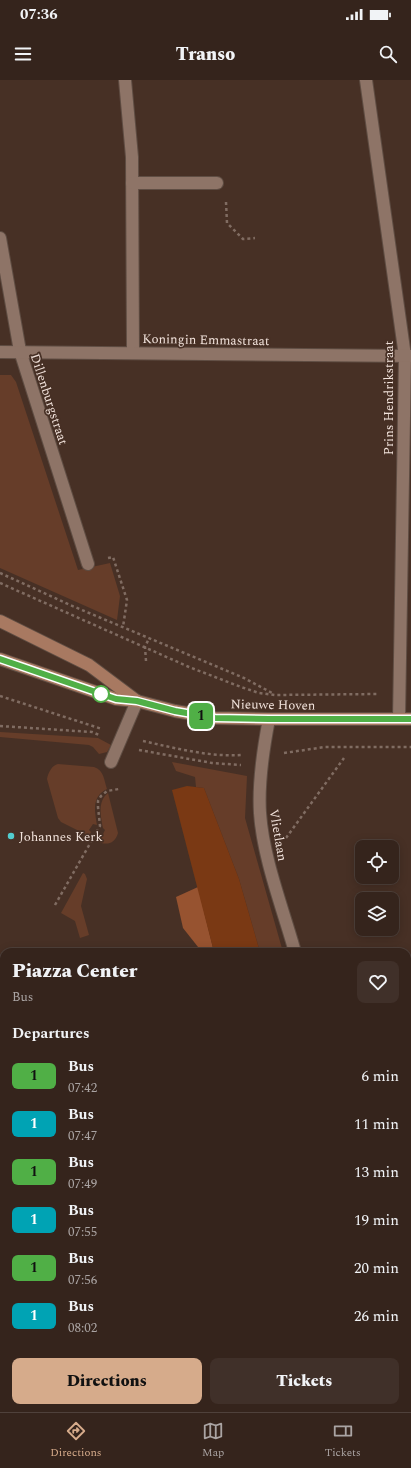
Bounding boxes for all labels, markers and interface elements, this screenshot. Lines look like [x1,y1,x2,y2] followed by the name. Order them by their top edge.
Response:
[20,3,58,26] text: 07:36
[176,41,235,68] text: Transo
[12,43,34,65] icon: menu
[377,43,399,65] icon: search
[142,329,270,351] street label: Koningin Emmastraat
[379,340,399,455] street label: Prins Hendrikstraat
[25,351,73,448] street label: Dillenburgstraat
[92,685,110,703] unlabelled marker
[230,694,316,716] street label: Nieuwe Hoven
[188,703,214,729] line badge: 1
[197,705,205,726] text: 1
[264,808,292,863] street label: Vlietlaan
[19,827,103,847] place label: Johannes Kerk
[6,831,16,841] marker: Johannes Kerk
[355,840,399,936] map controls
[355,840,399,884] button: locate
[355,892,399,936] button: layers
[12,957,137,986] text: Piazza Center
[357,961,399,1003] button: heart
[12,987,33,1007] text: Bus
[12,1022,90,1045] text: Departures
[68,1055,94,1078] text: Bus
[30,1065,38,1086] text: 1
[361,1065,399,1088] text: 6 min
[68,1078,97,1098] text: 07:42
[68,1103,94,1126] text: Bus
[30,1113,38,1134] text: 1
[354,1113,399,1136] text: 11 min
[68,1126,97,1146] text: 07:47
[68,1151,94,1174] text: Bus
[30,1161,38,1182] text: 1
[354,1161,399,1184] text: 13 min
[68,1174,97,1194] text: 07:49
[68,1199,94,1222] text: Bus
[30,1209,38,1230] text: 1
[354,1209,399,1232] text: 19 min
[68,1222,97,1242] text: 07:55
[68,1247,94,1270] text: Bus
[30,1257,38,1278] text: 1
[354,1257,399,1280] text: 20 min
[68,1270,97,1290] text: 07:56
[68,1295,94,1318] text: Bus
[30,1305,38,1326] text: 1
[354,1305,399,1328] text: 26 min
[68,1318,97,1338] text: 08:02
[12,1358,202,1404] button: Directions
[210,1358,399,1404] button: Tickets
[50,1420,102,1461] tab: Directions
[202,1420,224,1461] tab: Map
[325,1420,361,1461] tab: Tickets

